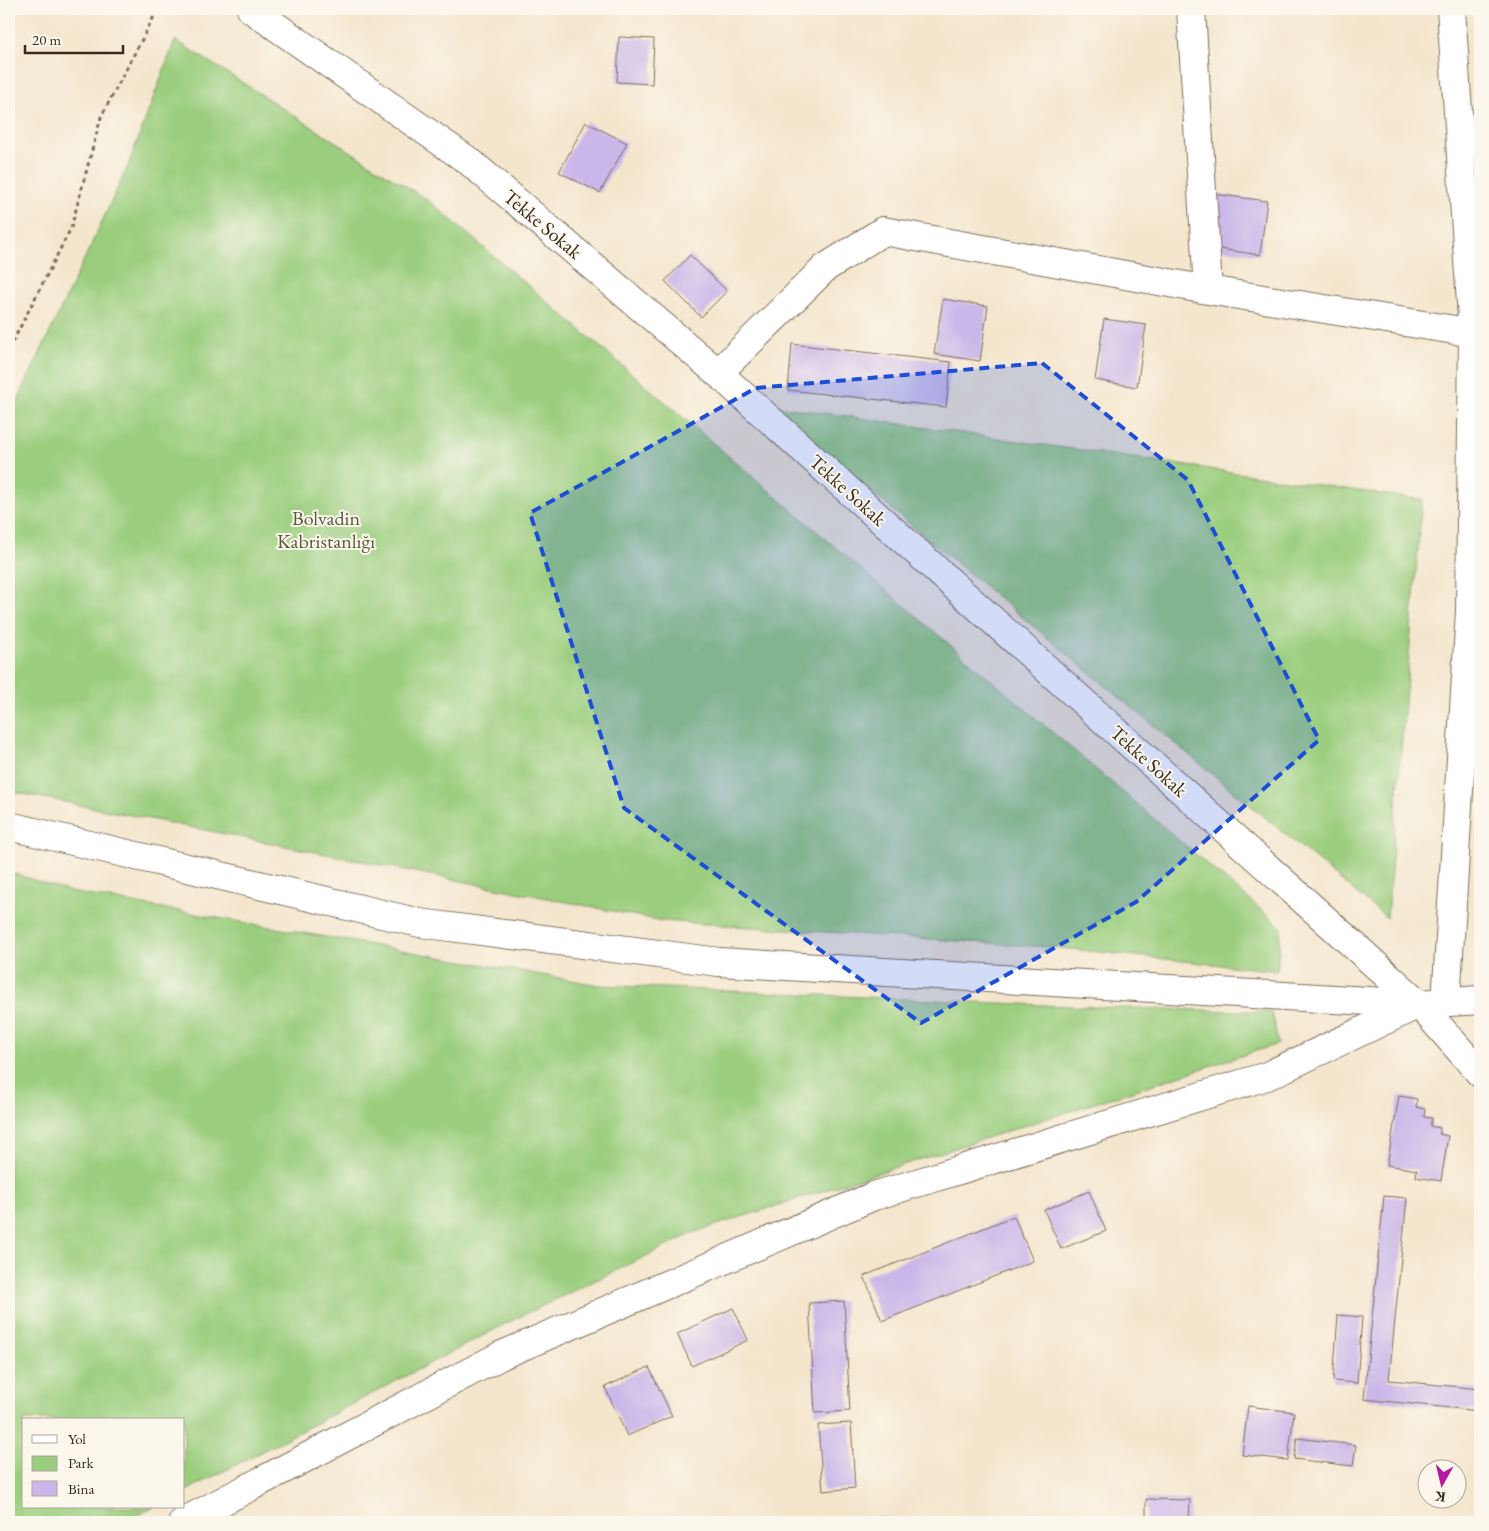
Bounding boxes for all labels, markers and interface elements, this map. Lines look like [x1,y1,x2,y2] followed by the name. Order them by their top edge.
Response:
[25,22,122,54] scale bar
[32,30,61,49] text: 20 m
[498,183,588,265] street label: Tekke Sokak
[804,448,893,532] street label: Tekke Sokak
[277,505,375,554] park label: Bolvadin Kabristanlığı
[1105,719,1194,803] street label: Tekke Sokak
[22,1418,185,1508] legend
[68,1429,86,1448] text: Yol
[68,1453,95,1472] text: Park
[1416,1458,1466,1508] north arrow
[68,1479,94,1498] text: Bina
[1433,1487,1447,1507] text: K

